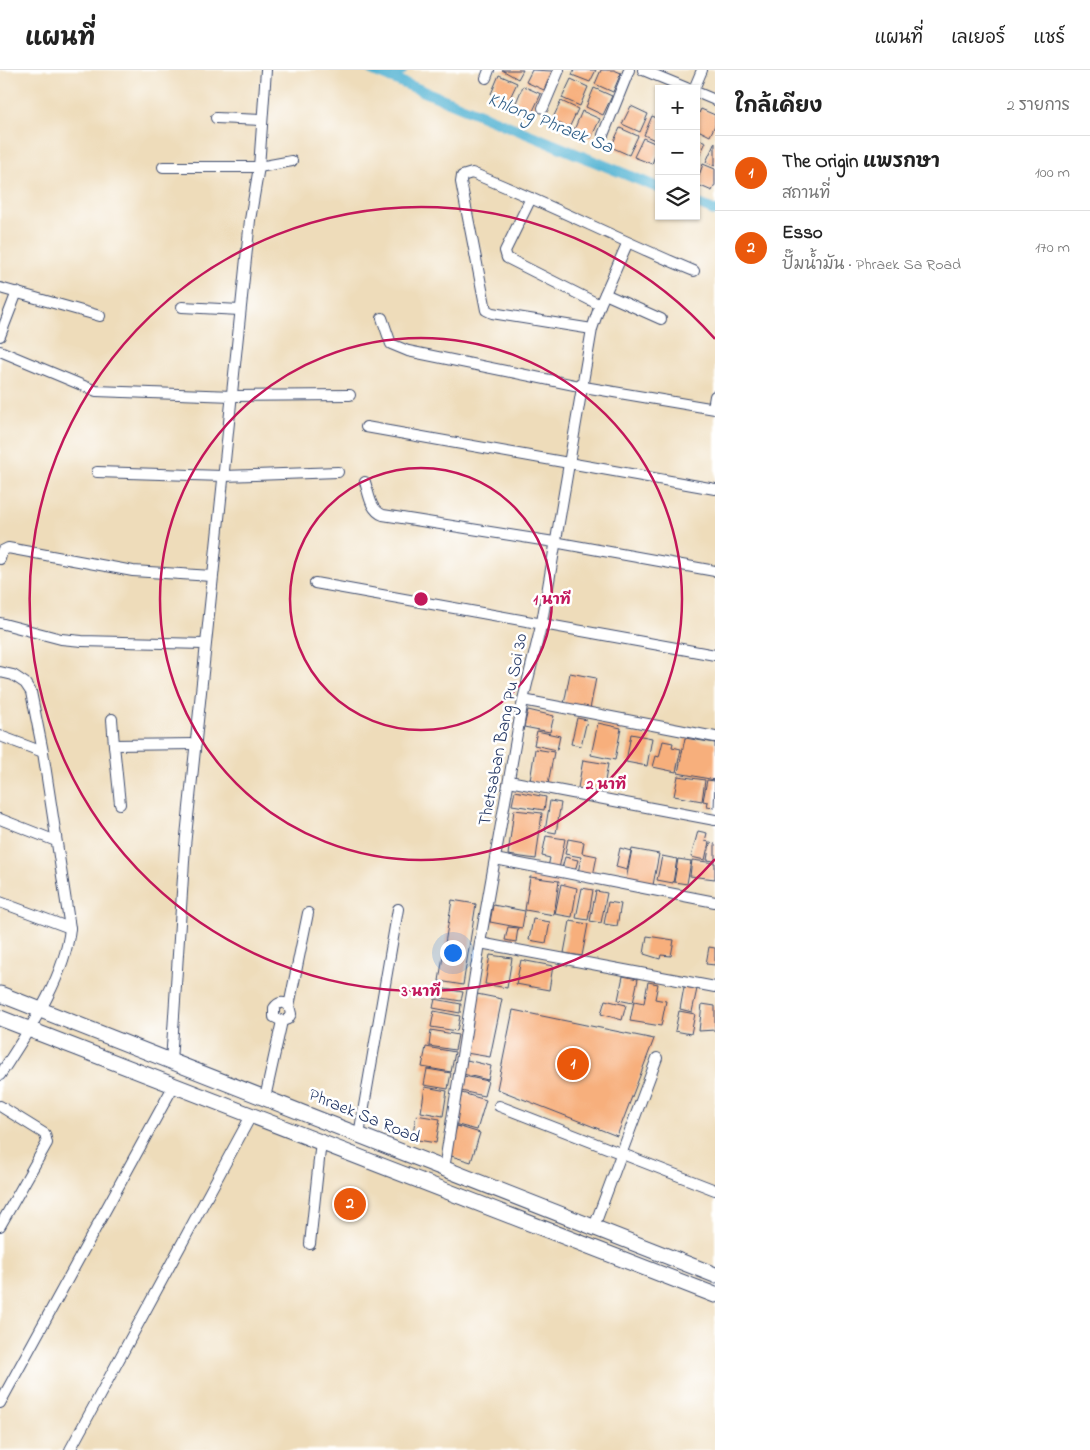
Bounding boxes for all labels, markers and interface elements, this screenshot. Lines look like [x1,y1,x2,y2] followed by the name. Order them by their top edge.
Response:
[25,22,95,57] text: แผนที่
[875,26,923,52] text: แผนที่
[951,26,1005,52] text: เลเยอร์
[1033,26,1065,52] text: แชร์
[655,85,700,220] map controls
[655,85,700,130] button: +
[483,87,617,163] water label: Khlong Phraek Sa
[735,92,822,122] text: ใกล้เคียง
[1007,94,1070,118] text: 2 รายการ
[655,130,700,175] button: −
[782,149,940,176] text: The Origin แพรกษา
[748,161,754,185] text: 1
[1035,161,1070,185] text: 100 m
[655,175,700,220] button: layers
[782,182,830,206] text: สถานที่
[782,220,823,247] text: Esso
[747,236,755,260] text: 2
[1035,236,1070,260] text: 170 m
[782,253,961,277] text: ปั๊มน้ำมัน · Phraek Sa Road
[533,589,571,611] text: 1 นาที
[412,590,430,608] centre of rings
[473,631,536,829] street label: Thetsaban Bang Pu Soi 30
[585,774,626,796] text: 2 นาที
[440,940,466,966] your location
[401,981,441,1003] text: 3 นาที
[557,1045,589,1083] pin: 1
[304,1083,424,1151] street label: Phraek Sa Road
[334,1185,366,1223] pin: 2

